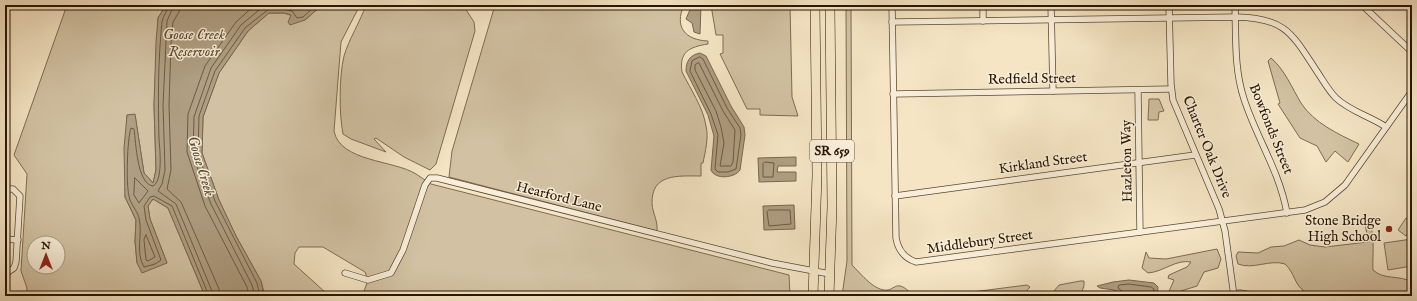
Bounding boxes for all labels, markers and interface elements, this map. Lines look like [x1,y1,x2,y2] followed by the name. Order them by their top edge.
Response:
[163,25,225,61] water label: Goose Creek Reservoir
[988,69,1076,89] street label: Redfield Street
[1245,81,1297,177] street label: Bowfonds Street
[1178,93,1236,201] street label: Charter Oak Drive
[1117,119,1137,203] street label: Hazleton Way
[183,134,219,198] water label: Goose Creek
[810,140,854,162] road number: SR 659
[998,148,1089,178] street label: Kirkland Street
[514,178,604,216] street label: Hearford Lane
[1305,212,1382,246] place label: Stone Bridge High School
[1384,224,1394,234] marker: Stone Bridge High School
[926,226,1034,258] street label: Middlebury Street
[26,235,66,275] north arrow
[40,239,51,253] text: N

